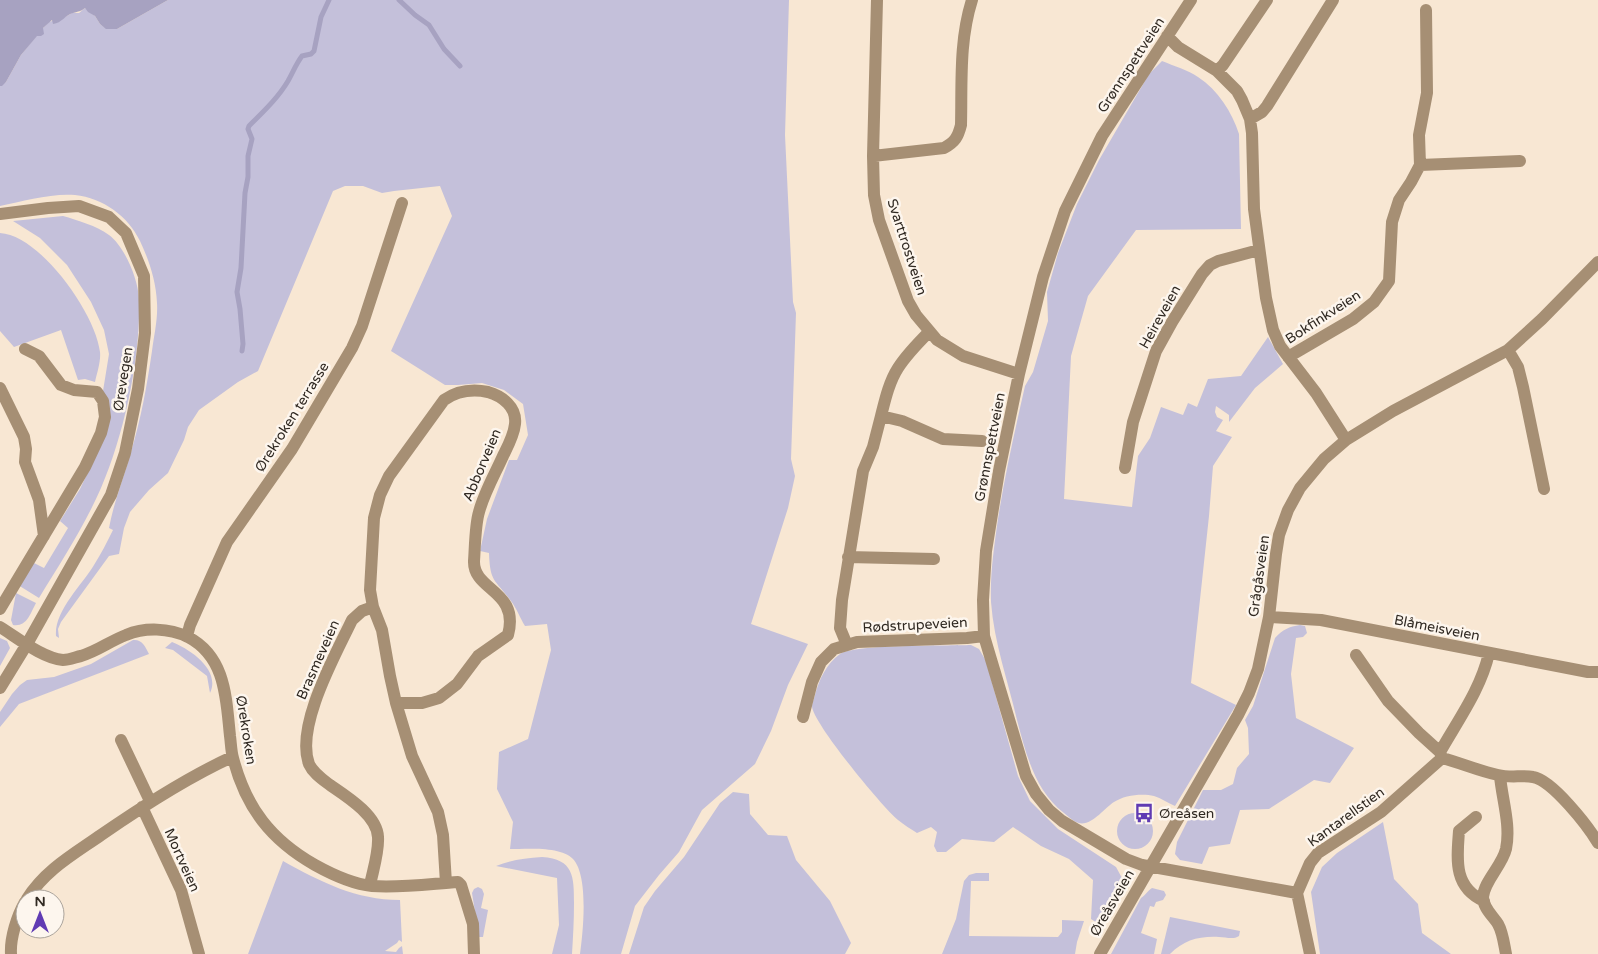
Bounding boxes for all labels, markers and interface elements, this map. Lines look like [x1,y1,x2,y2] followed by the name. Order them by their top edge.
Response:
[1094,14,1168,116] street label: Grønnspettveien
[883,197,931,297] street label: Svarttrostveien
[1136,282,1184,352] street label: Heireveien
[1282,286,1364,348] street label: Bokfinkveien
[110,346,136,412] street label: Ørevegen
[251,359,333,475] street label: Ørekroken terrasse
[971,391,1009,503] street label: Grønnspettveien
[459,426,505,504] street label: Abborveien
[1245,534,1273,618] street label: Grågåsveien
[1393,611,1481,645] street label: Blåmeisveien
[862,614,968,636] street label: Rødstrupeveien
[293,618,343,702] street label: Brasmeveien
[232,694,260,766] street label: Ørekroken
[1304,783,1388,851] street label: Kantarellstien
[1133,802,1155,824] bus stop icon: Øreåsen
[1159,805,1214,822] place label: Øreåsen
[160,826,204,894] street label: Mortveien
[1086,867,1138,939] street label: Øreåsveien
[15,889,65,939] north arrow
[34,893,46,910] text: N

